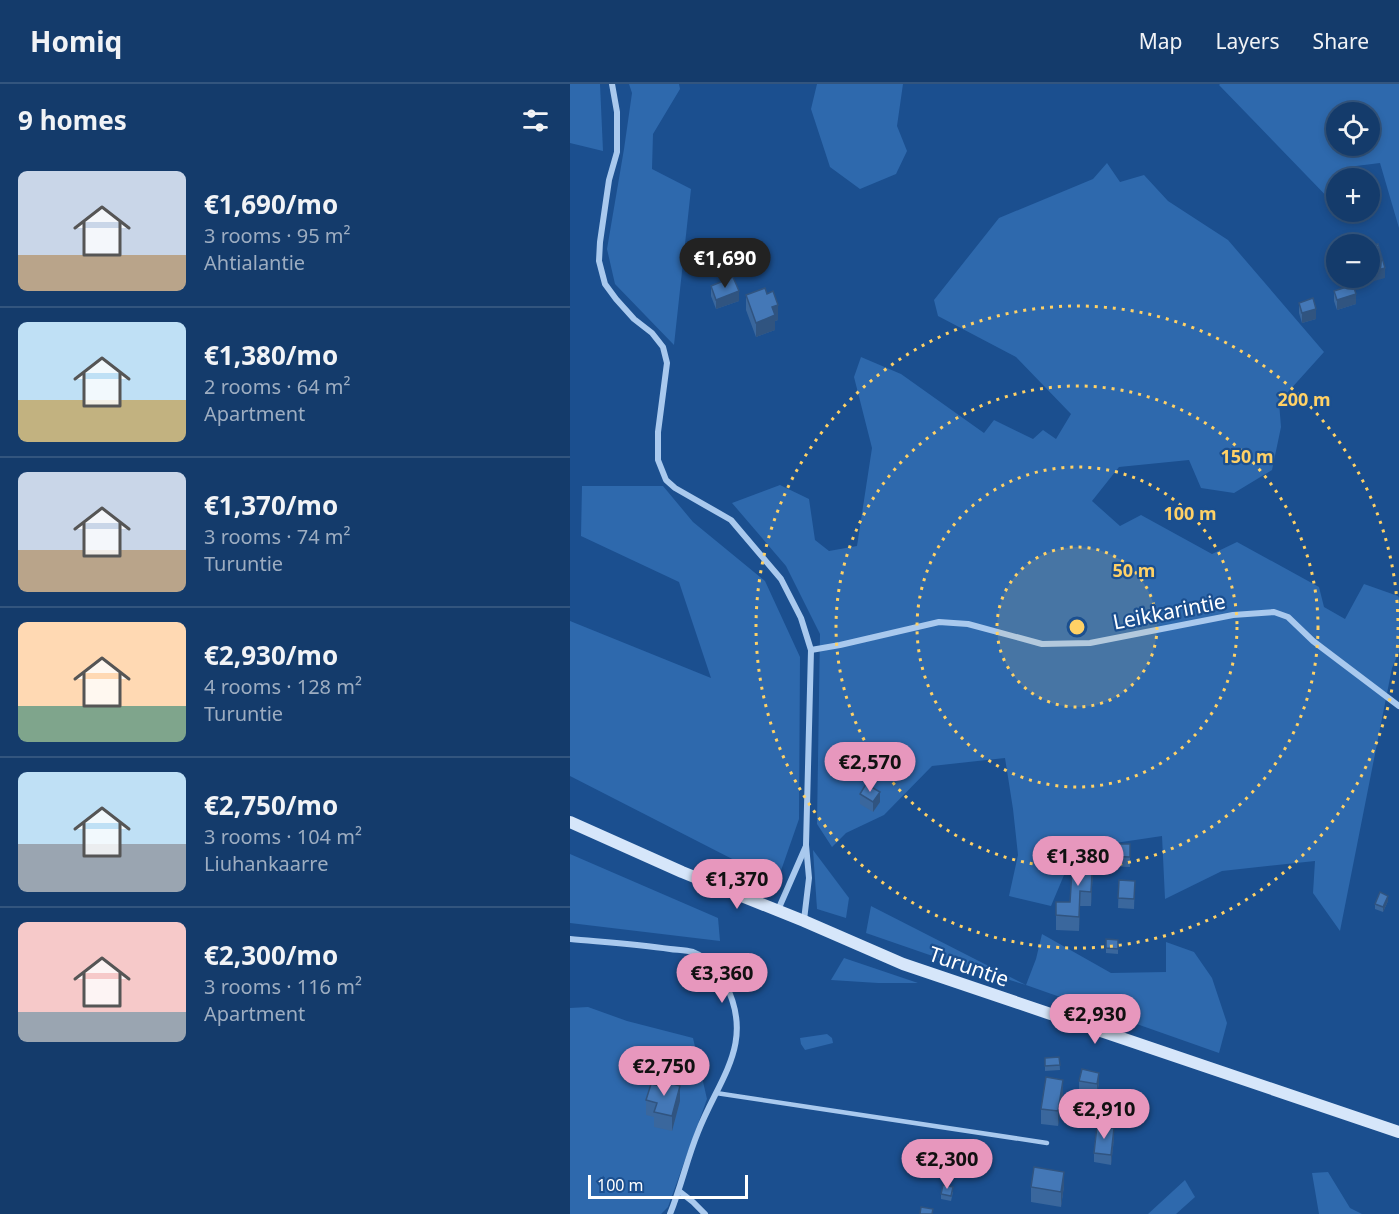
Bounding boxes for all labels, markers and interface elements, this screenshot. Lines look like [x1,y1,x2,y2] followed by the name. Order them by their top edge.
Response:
[30,22,122,60] text: Homiq
[1139,27,1183,55] text: Map
[1216,27,1280,55] text: Layers
[1313,27,1369,55] text: Share
[18,102,127,138] text: 9 homes
[1326,102,1380,288] map controls
[1326,102,1380,156] button: locate
[519,104,552,137] icon: filters
[1326,168,1380,222] button: +
[204,186,338,222] text: €1,690/mo
[66,195,138,267] icon: home
[204,222,351,249] text: 3 rooms · 95 m²
[1326,234,1380,288] button: −
[676,238,774,289] pin: €1,690
[694,244,756,271] text: €1,690
[204,249,305,276] text: Ahtialantie
[204,337,338,373] text: €1,380/mo
[66,346,138,418] icon: home
[204,373,351,400] text: 2 rooms · 64 m²
[1277,387,1331,411] text: 200 m
[204,400,305,427] text: Apartment
[1220,444,1274,468] text: 150 m
[204,487,338,523] text: €1,370/mo
[66,496,138,568] icon: home
[1163,501,1217,525] text: 100 m
[204,523,351,550] text: 3 rooms · 74 m²
[204,550,283,577] text: Turuntie
[1113,558,1155,582] text: 50 m
[1110,586,1228,636] street label: Leikkarintie
[1067,617,1087,637] centre of rings
[204,637,338,673] text: €2,930/mo
[66,646,138,718] icon: home
[204,673,362,700] text: 4 rooms · 128 m²
[204,700,283,727] text: Turuntie
[821,742,919,793] pin: €2,570
[839,748,901,775] text: €2,570
[204,787,338,823] text: €2,750/mo
[66,796,138,868] icon: home
[204,823,362,850] text: 3 rooms · 104 m²
[1029,836,1127,887] pin: €1,380
[1047,842,1109,869] text: €1,380
[204,850,328,877] text: Liuhankaarre
[688,859,786,910] pin: €1,370
[706,865,768,892] text: €1,370
[204,937,338,973] text: €2,300/mo
[925,939,1013,993] street label: Turuntie
[66,946,138,1018] icon: home
[673,953,771,1004] pin: €3,360
[691,959,753,986] text: €3,360
[204,973,362,1000] text: 3 rooms · 116 m²
[1046,994,1144,1045] pin: €2,930
[204,1000,305,1027] text: Apartment
[1064,1000,1126,1027] text: €2,930
[615,1046,713,1097] pin: €2,750
[633,1052,695,1079] text: €2,750
[1055,1089,1153,1140] pin: €2,910
[1073,1095,1135,1122] text: €2,910
[898,1139,996,1190] pin: €2,300
[916,1145,978,1172] text: €2,300
[588,1172,748,1200] scale bar
[597,1174,644,1196] text: 100 m

